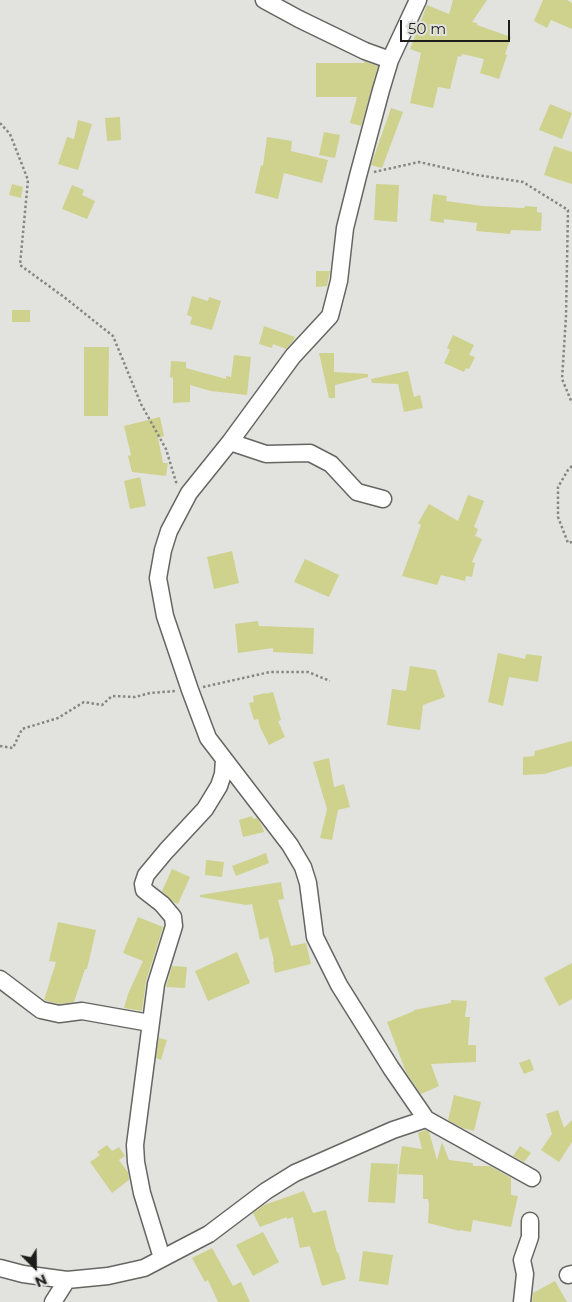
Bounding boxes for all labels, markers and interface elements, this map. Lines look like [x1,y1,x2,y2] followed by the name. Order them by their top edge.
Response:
[402,10,512,42] scale bar
[408,19,446,38] text: 50 m
[10,1242,60,1292] north arrow
[32,1270,50,1291] text: N

